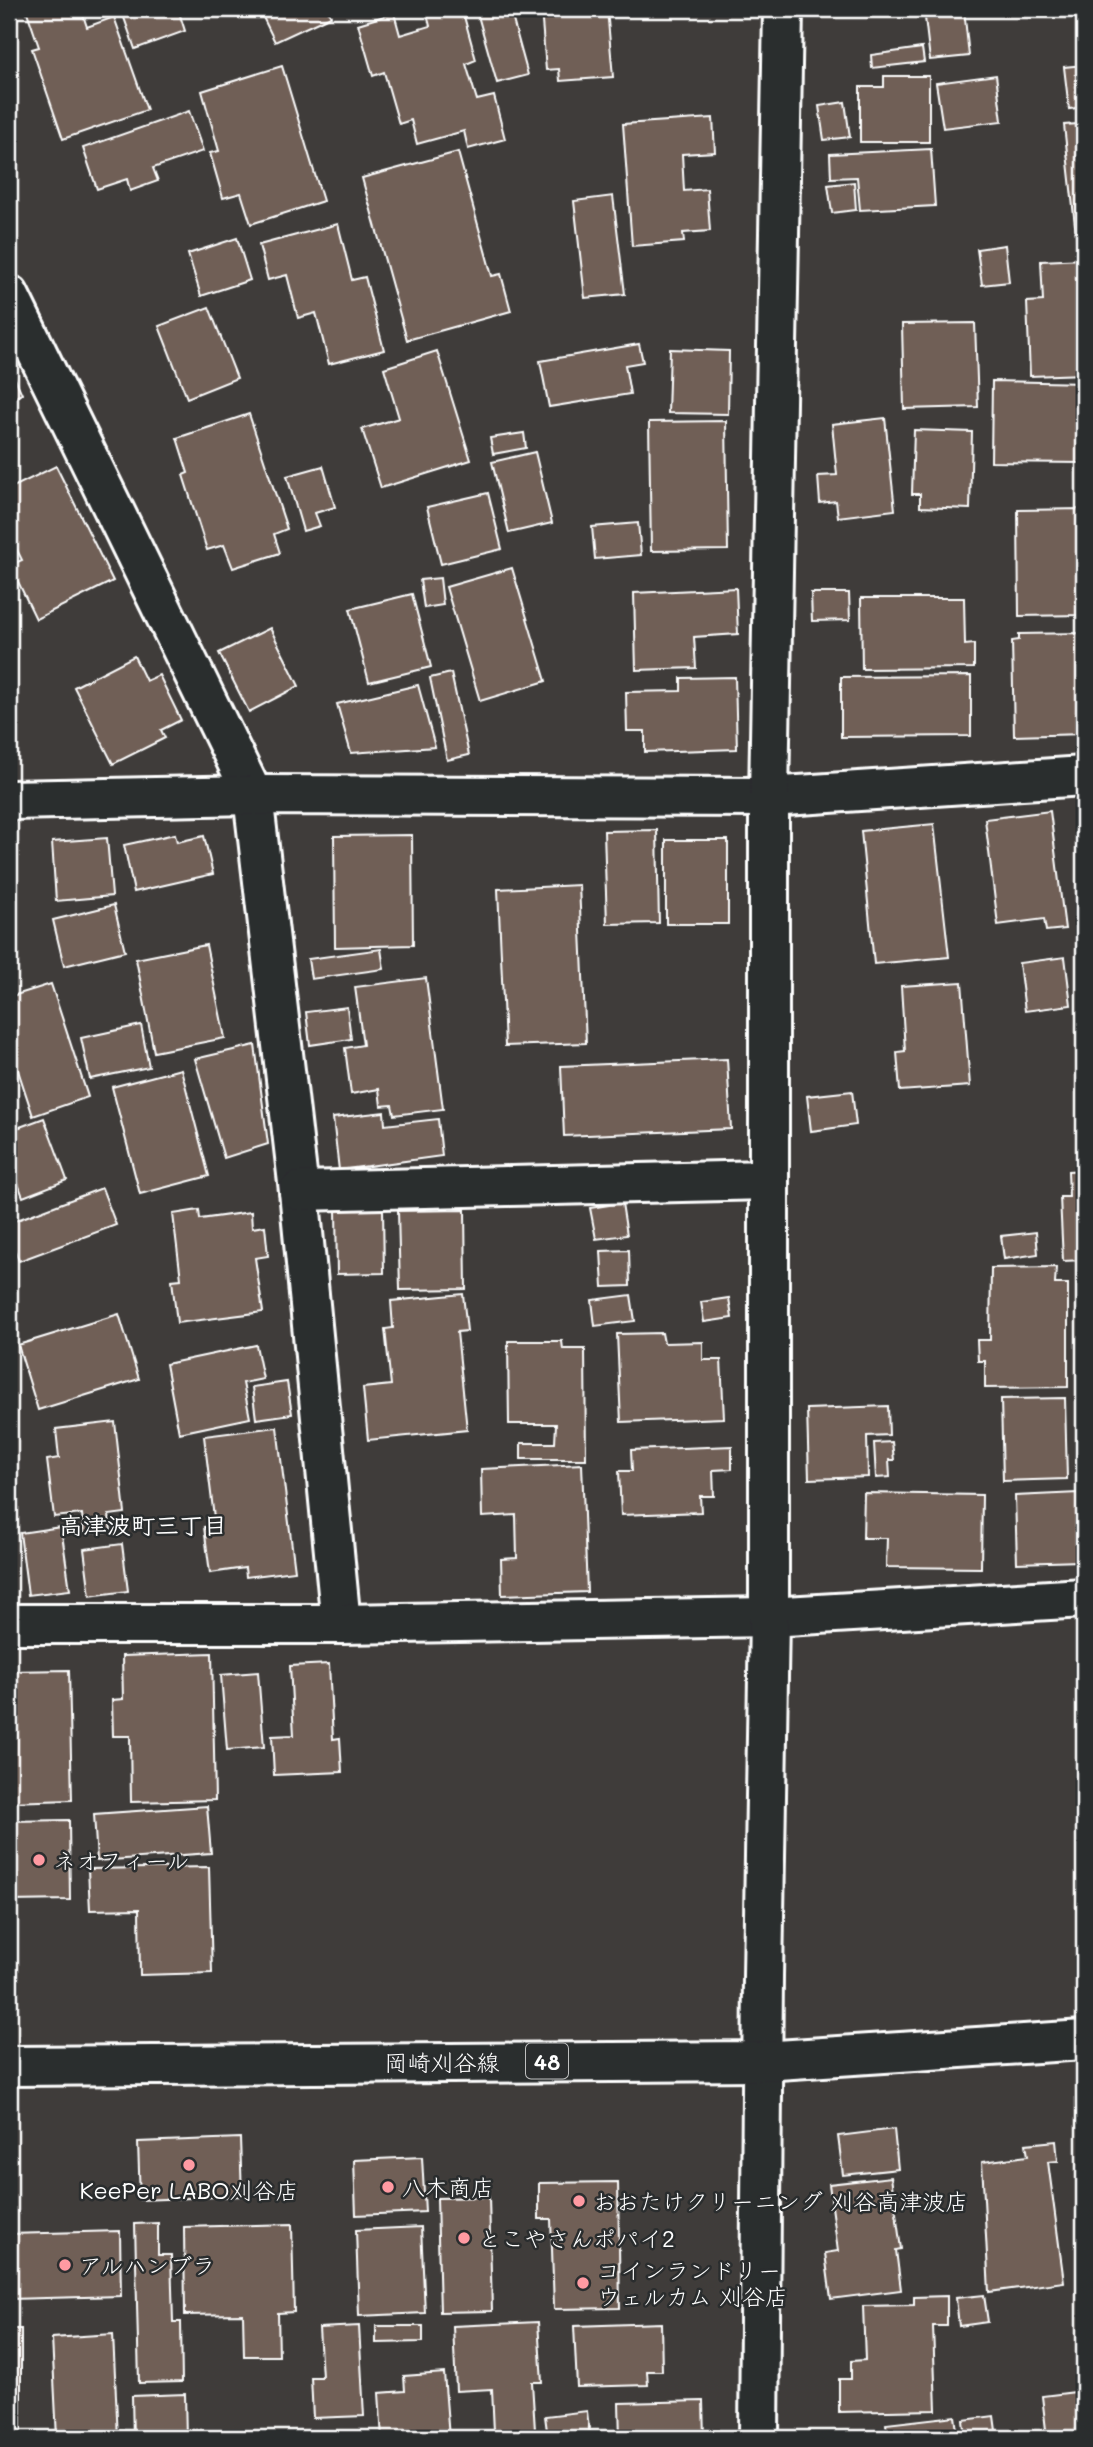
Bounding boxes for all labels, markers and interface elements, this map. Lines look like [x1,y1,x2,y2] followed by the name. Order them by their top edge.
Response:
[59,1509,227,1540] district label: 高津波町三丁目
[53,1845,190,1875] place label: ネオフィール
[31,1852,47,1868] marker: ネオフィール
[526,2044,568,2078] road number: 48
[385,2047,500,2077] street label: 岡崎刈谷線
[181,2157,197,2173] marker: KeePer LABO刈谷店
[402,2172,494,2202] place label: 八木商店
[79,2175,299,2205] place label: KeePer LABO刈谷店
[380,2179,396,2195] marker: 八木商店
[593,2186,968,2216] place label: おおたけクリーニング 刈谷高津波店
[571,2193,587,2209] marker: おおたけクリーニング 刈谷高津波店
[478,2223,675,2253] place label: とこやさんポパイ2
[456,2230,472,2246] marker: とこやさんポパイ2
[79,2250,215,2280] place label: アルハンブラ
[597,2255,788,2311] place label: コインランドリー ウェルカム 刈谷店
[57,2257,73,2273] marker: アルハンブラ
[575,2275,591,2291] marker: コインランドリー ウェルカム 刈谷店

